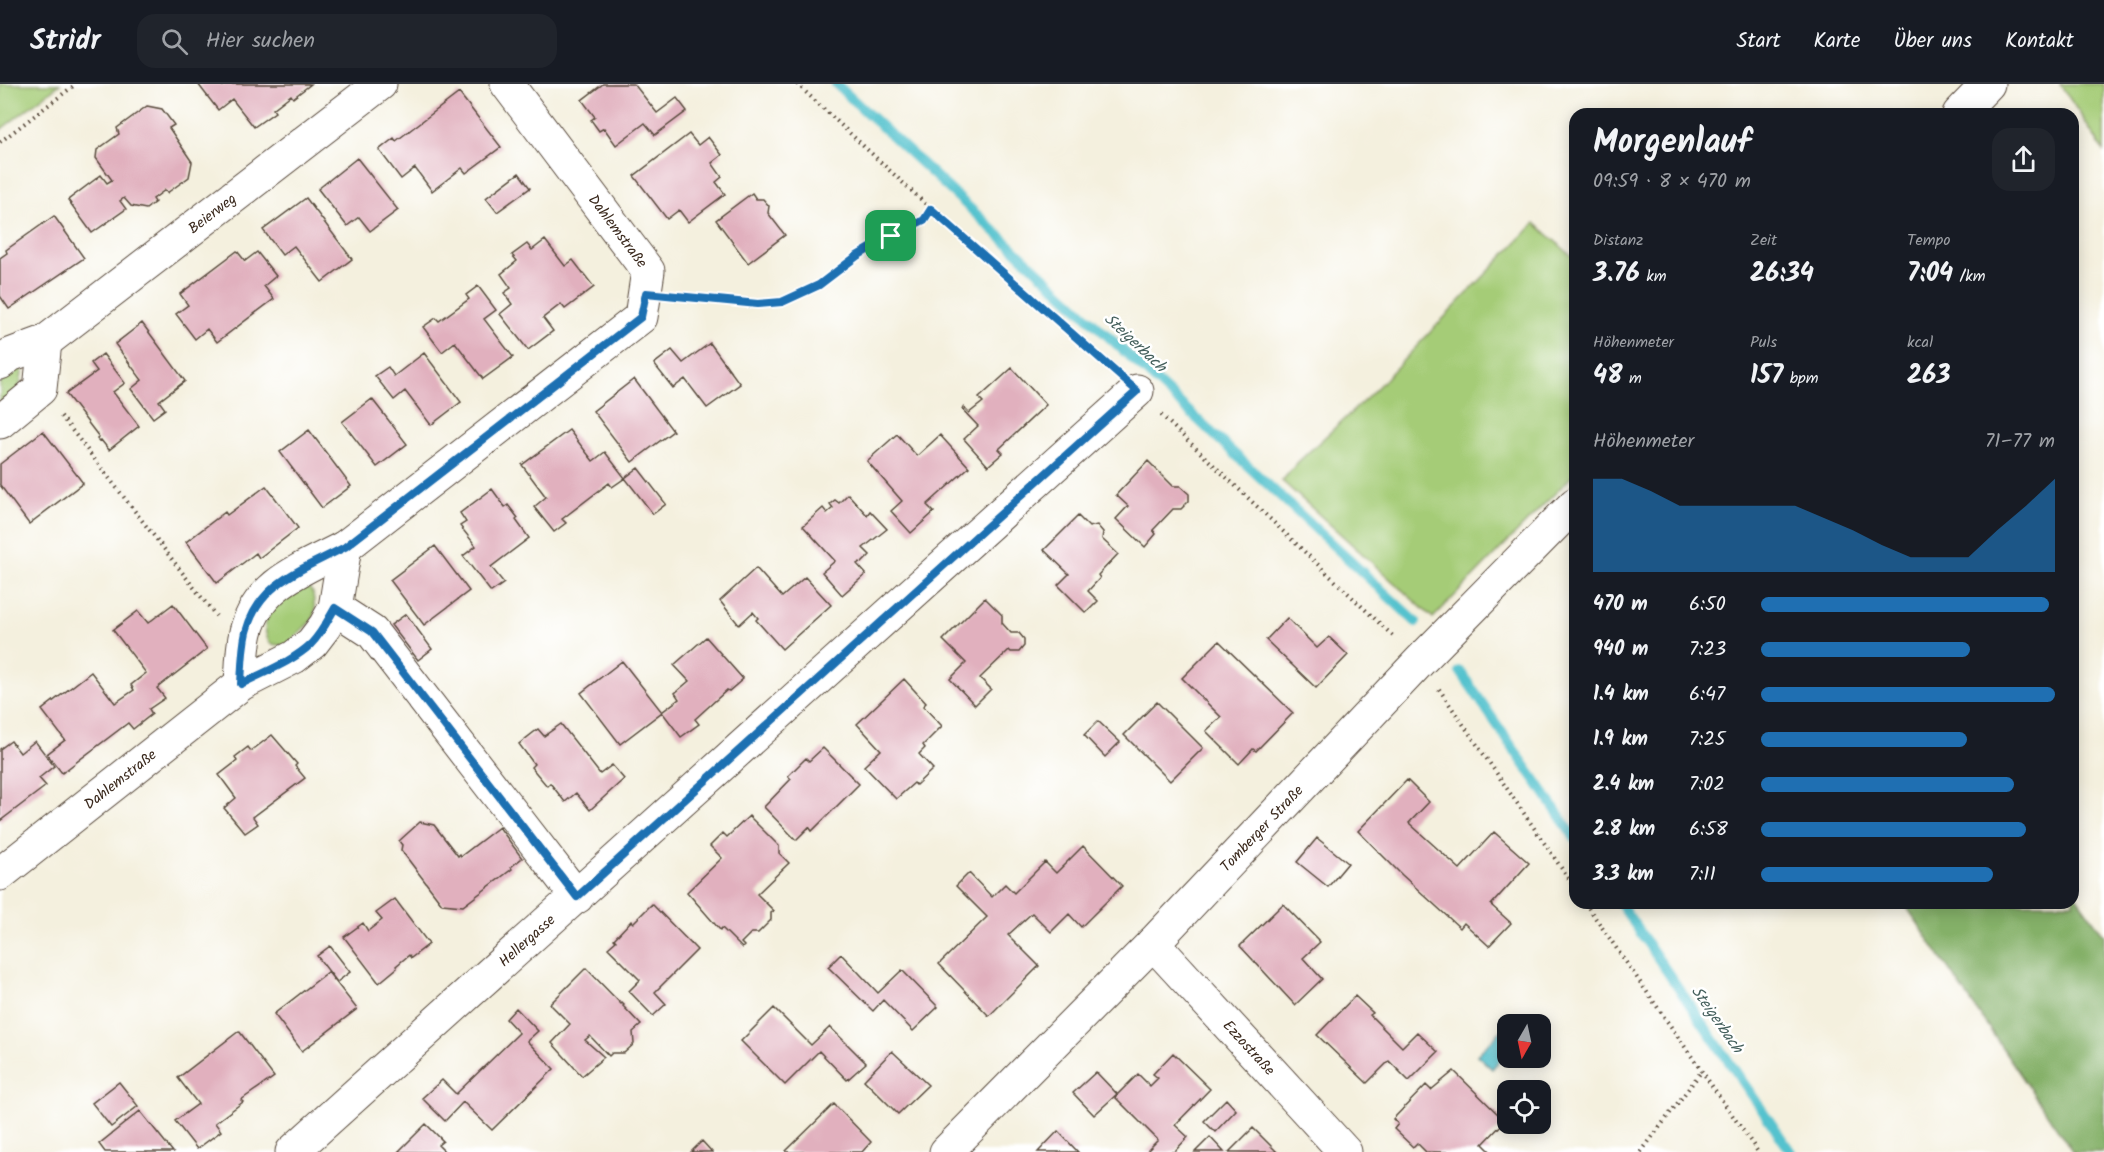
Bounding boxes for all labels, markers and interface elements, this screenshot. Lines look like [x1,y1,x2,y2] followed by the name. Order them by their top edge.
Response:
[137,14,557,68] search box
[30,19,101,64] text: Stridr
[206,24,315,59] text: Hier suchen
[158,25,191,58] icon: search
[1736,25,1781,58] text: Start
[1814,25,1860,58] text: Karte
[1893,25,1972,58] text: Über uns
[2005,25,2074,58] text: Kontakt
[1593,117,1751,170] text: Morgenlauf
[1992,128,2055,191] button: share
[1593,166,1751,198] text: 09:59 · 8 × 470 m
[183,188,242,241] street label: Beierweg
[581,190,653,274] street label: Dahlemstraße
[865,210,916,261] pin
[874,219,907,252] icon: arrive
[1593,228,1643,253] text: Distanz
[1750,228,1777,253] text: Zeit
[1907,228,1950,253] text: Tempo
[1593,253,1640,295] text: 3.76
[1750,253,1814,295] text: 26:34
[1907,253,1953,295] text: 7:04
[1640,264,1666,289] text: km
[1953,264,1986,289] text: /km
[1098,308,1173,380] water label: Steigerbach
[1593,330,1674,355] text: Höhenmeter
[1750,330,1777,355] text: Puls
[1907,330,1933,355] text: kcal
[1593,355,1623,397] text: 48
[1750,355,1783,397] text: 157
[1907,355,1950,397] text: 263
[1623,366,1642,391] text: m
[1783,366,1818,391] text: bpm
[1593,426,1694,458] text: Höhenmeter
[1985,426,2055,458] text: 71–77 m
[1593,589,1648,621] text: 470 m
[1689,589,1726,621] text: 6:50
[1593,634,1648,666] text: 940 m
[1689,634,1726,666] text: 7:23
[1593,679,1649,711] text: 1.4 km
[1689,679,1725,711] text: 6:47
[1593,724,1648,756] text: 1.9 km
[1689,724,1726,756] text: 7:25
[79,744,163,816] street label: Dahlemstraße
[1593,769,1654,801] text: 2.4 km
[1689,769,1725,801] text: 7:02
[1215,780,1310,878] street label: Tomberger Straße
[1593,814,1655,846] text: 2.8 km
[1689,814,1728,846] text: 6:58
[1593,859,1654,891] text: 3.3 km
[1689,859,1716,891] text: 7:11
[494,909,562,974] street label: Hellergasse
[1684,981,1750,1060] water label: Steigerbach
[1497,1014,1551,1068] north arrow
[1497,1014,1551,1134] map controls
[1216,1015,1281,1082] street label: Ezzostraße
[1497,1080,1551,1134] button: locate

